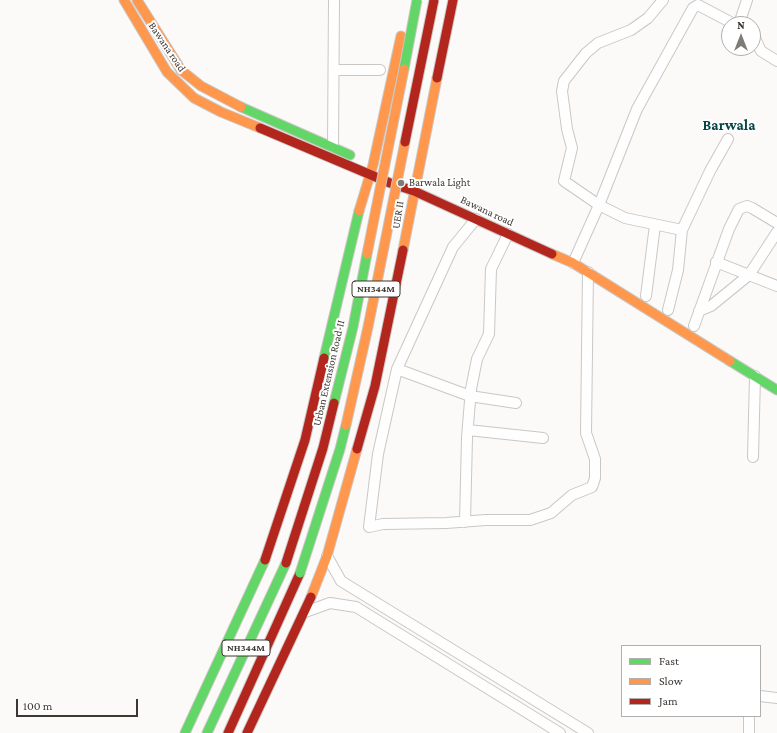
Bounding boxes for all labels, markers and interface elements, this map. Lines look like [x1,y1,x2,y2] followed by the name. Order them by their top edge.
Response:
[721,16,761,56] north arrow
[737,19,745,31] text: N
[146,20,188,74] street label: Bawana road
[703,116,755,134] district label: Barwala
[409,176,470,190] place label: Barwala Light
[396,178,406,188] marker: Barwala Light
[458,193,516,229] street label: Bawana road
[389,200,407,230] street label: UER II
[352,281,400,297] road number: NH344M
[310,319,348,427] street label: Urban Extension Road-II
[222,640,270,656] road number: NH344M
[621,645,761,717] legend
[659,654,679,668] text: Fast
[659,674,683,688] text: Slow
[18,691,140,717] scale bar
[659,694,678,708] text: Jam
[23,699,52,713] text: 100 m

